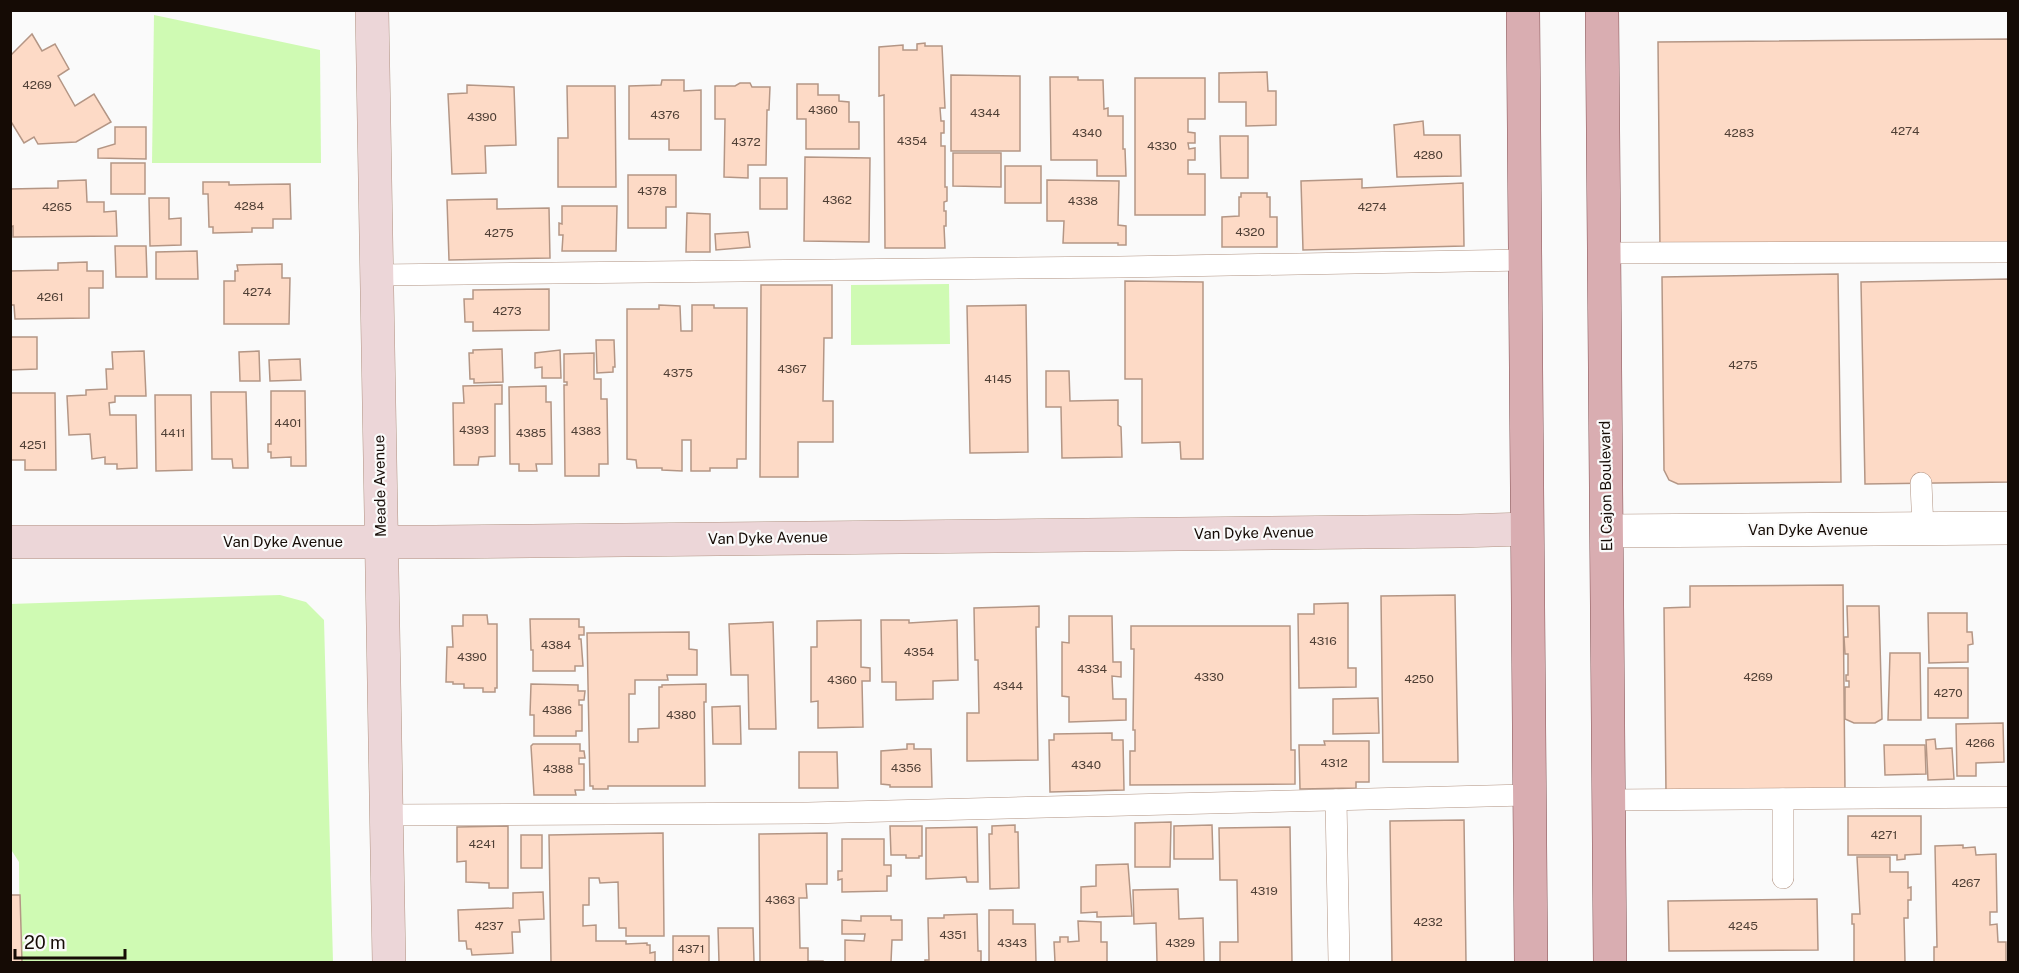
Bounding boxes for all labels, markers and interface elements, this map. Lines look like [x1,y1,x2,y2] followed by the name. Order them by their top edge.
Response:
[22,78,52,92] house number: 4269
[808,103,838,117] house number: 4360
[970,106,1001,120] house number: 4344
[650,108,680,122] house number: 4376
[467,110,497,124] house number: 4390
[1890,124,1920,138] house number: 4274
[1072,126,1102,140] house number: 4340
[1724,126,1754,140] house number: 4283
[897,134,928,148] house number: 4354
[731,135,761,149] house number: 4372
[1147,139,1177,153] house number: 4330
[1413,148,1443,162] house number: 4280
[637,184,667,198] house number: 4378
[822,193,852,207] house number: 4362
[1068,194,1098,208] house number: 4338
[234,199,264,213] house number: 4284
[42,200,72,214] house number: 4265
[1357,200,1387,214] house number: 4274
[1235,225,1265,239] house number: 4320
[484,226,514,240] house number: 4275
[242,285,272,299] house number: 4274
[36,290,64,304] house number: 4261
[492,304,522,318] house number: 4273
[1728,358,1758,372] house number: 4275
[777,362,807,376] house number: 4367
[663,366,693,380] house number: 4375
[984,372,1012,386] house number: 4145
[274,416,302,430] house number: 4401
[1596,420,1615,552] street label: El Cajon Boulevard
[459,423,489,437] house number: 4393
[571,424,601,438] house number: 4383
[161,426,185,440] house number: 4411
[516,426,547,440] house number: 4385
[370,435,389,537] street label: Meade Avenue
[19,438,47,452] house number: 4251
[1748,521,1868,538] street label: Van Dyke Avenue
[1194,523,1314,542] street label: Van Dyke Avenue
[708,528,828,547] street label: Van Dyke Avenue
[223,533,343,550] street label: Van Dyke Avenue
[1309,634,1337,648] house number: 4316
[541,638,572,652] house number: 4384
[904,645,935,659] house number: 4354
[457,650,487,664] house number: 4390
[1077,662,1108,676] house number: 4334
[1194,670,1224,684] house number: 4330
[1743,670,1773,684] house number: 4269
[1404,672,1434,686] house number: 4250
[827,673,857,687] house number: 4360
[993,679,1024,693] house number: 4344
[1933,686,1963,700] house number: 4270
[542,703,572,717] house number: 4386
[666,708,696,722] house number: 4380
[1965,736,1995,750] house number: 4266
[1320,756,1348,770] house number: 4312
[1071,758,1101,772] house number: 4340
[891,761,921,775] house number: 4356
[543,762,573,776] house number: 4388
[1870,828,1898,842] house number: 4271
[468,837,496,851] house number: 4241
[1951,876,1981,890] house number: 4267
[1250,884,1278,898] house number: 4319
[765,893,795,907] house number: 4363
[1413,915,1443,929] house number: 4232
[474,919,504,933] house number: 4237
[1728,919,1758,933] house number: 4245
[15,922,124,960] scale bar
[939,928,967,942] house number: 4351
[24,932,66,953] text: 20 m
[997,936,1027,950] house number: 4343
[1165,936,1195,950] house number: 4329
[677,942,705,956] house number: 4371

